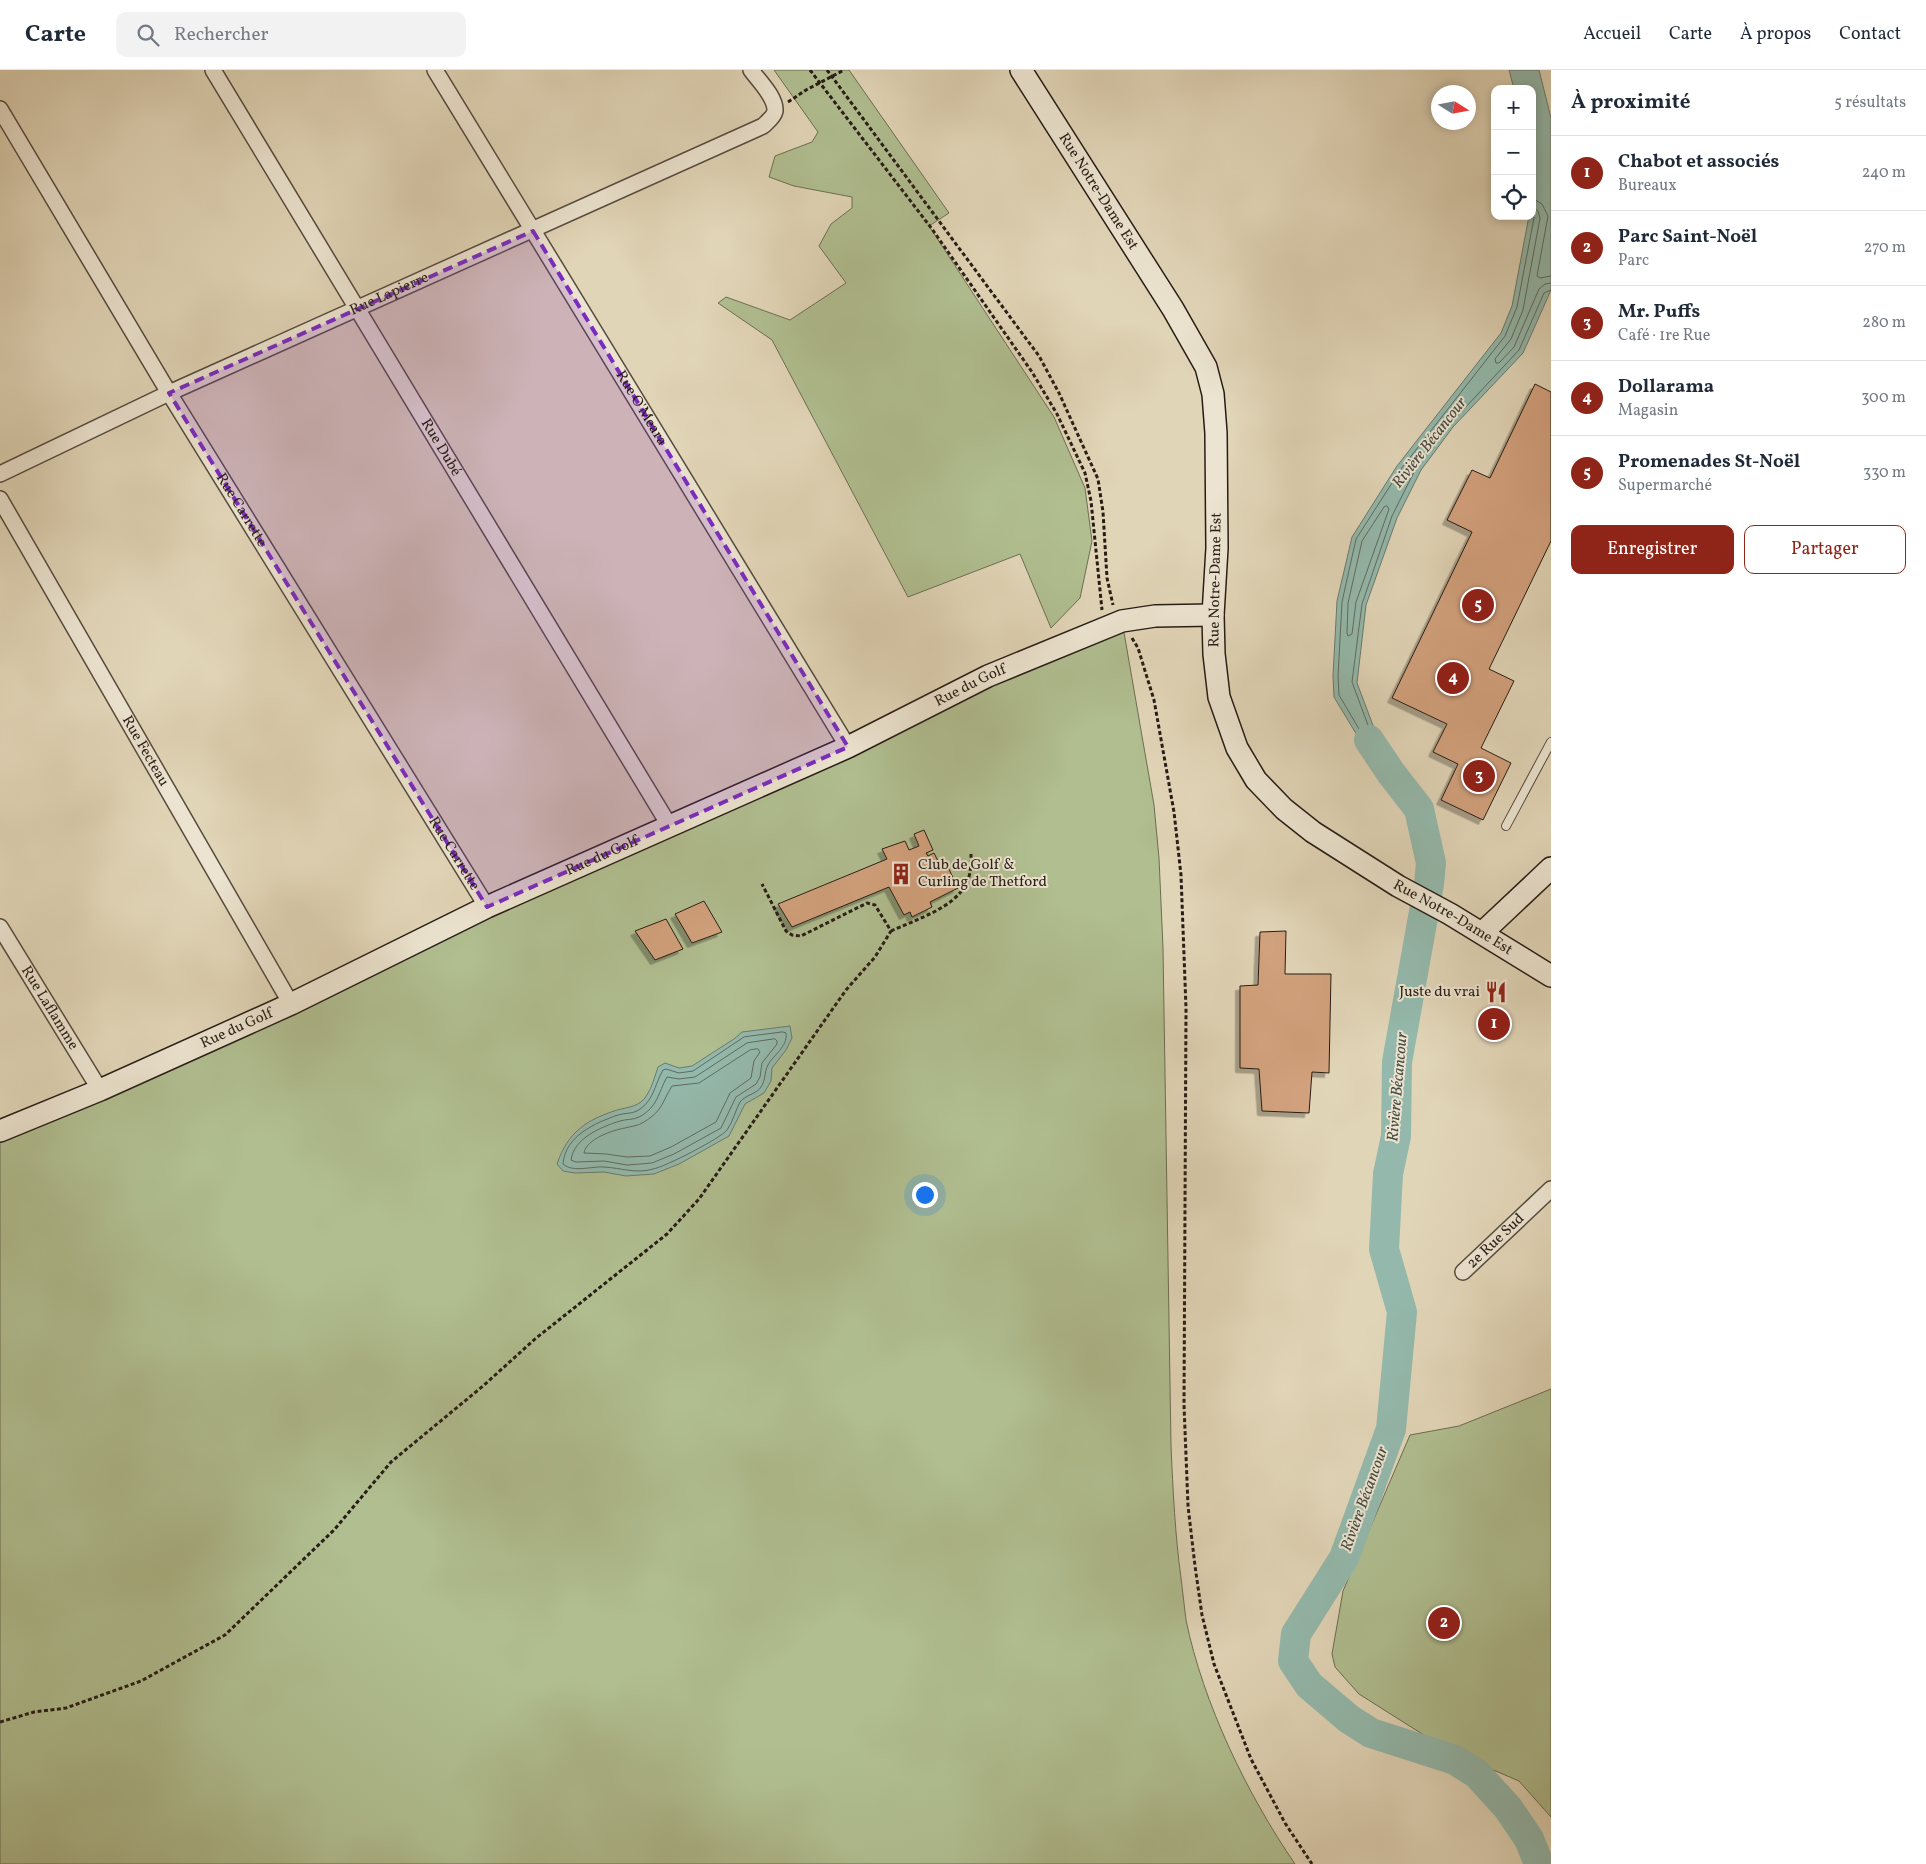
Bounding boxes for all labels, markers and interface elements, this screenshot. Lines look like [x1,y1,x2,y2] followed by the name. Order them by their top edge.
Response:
[116,12,466,57] search box
[25,18,86,52] text: Carte
[134,21,162,49] icon: search
[174,22,268,48] text: Rechercher
[1583,22,1641,47] text: Accueil
[1669,22,1712,47] text: Carte
[1740,22,1811,47] text: À propos
[1839,22,1901,47] text: Contact
[1431,85,1476,130] north arrow
[1491,85,1536,220] map controls
[1491,85,1536,130] button: +
[1571,88,1690,117] text: À proximité
[1834,92,1906,114] text: 5 résultats
[1053,129,1143,254] street label: Rue Notre-Dame Est
[1491,130,1536,175] button: −
[1618,149,1779,175] text: Chabot et associés
[1584,162,1590,184] text: 1
[1862,162,1906,184] text: 240 m
[1491,175,1536,220] button: locate
[1618,175,1677,197] text: Bureaux
[1618,224,1757,250] text: Parc Saint-Noël
[1583,237,1591,259] text: 2
[1864,237,1906,259] text: 270 m
[1618,250,1649,272] text: Parc
[346,267,432,321] street label: Rue Lapierre
[1618,299,1700,325] text: Mr. Puffs
[1583,312,1591,334] text: 3
[1862,312,1906,334] text: 280 m
[1618,325,1710,347] text: Café · 1re Rue
[610,367,672,450] street label: Rue O'Meara
[1618,374,1714,400] text: Dollarama
[1582,387,1592,409] text: 4
[1861,387,1906,409] text: 300 m
[1388,392,1473,493] water label: Rivière Bécancour
[1618,400,1678,422] text: Magasin
[416,415,466,480] street label: Rue Dubé
[1618,449,1800,475] text: Promenades St-Noël
[1583,462,1591,484] text: 5
[1863,462,1906,484] text: 330 m
[211,469,272,551] street label: Rue Carrette
[1618,475,1712,497] text: Supermarché
[1204,512,1228,648] street label: Rue Notre-Dame Est
[1571,525,1734,574] button: Enregistrer
[1744,525,1906,574] button: Partager
[1462,586,1494,624] pin: 5
[931,659,1011,712] street label: Rue du Golf
[1437,659,1469,697] pin: 4
[117,712,174,790] street label: Rue Fecteau
[1463,757,1495,795] pin: 3
[423,813,485,894] street label: Rue Carrette
[562,830,643,881] street label: Rue du Golf
[918,855,1047,893] place label: Club de Golf & Curling de Thetford
[888,861,914,887] building icon: Club de Golf & Curling de Thetford
[1389,875,1517,960] street label: Rue Notre-Dame Est
[16,962,84,1054] street label: Rue Laflamme
[1483,979,1509,1005] restaurant icon: Juste du vrai
[1399,982,1480,1003] place label: Juste du vrai
[197,1002,278,1054] street label: Rue du Golf
[1478,1005,1510,1043] pin: 1
[1382,1030,1414,1143] water label: Rivière Bécancour
[912,1182,938,1208] your location
[1462,1209,1529,1274] street label: 2e Rue Sud
[1336,1443,1394,1554] water label: Rivière Bécancour
[1428,1604,1460,1642] pin: 2

